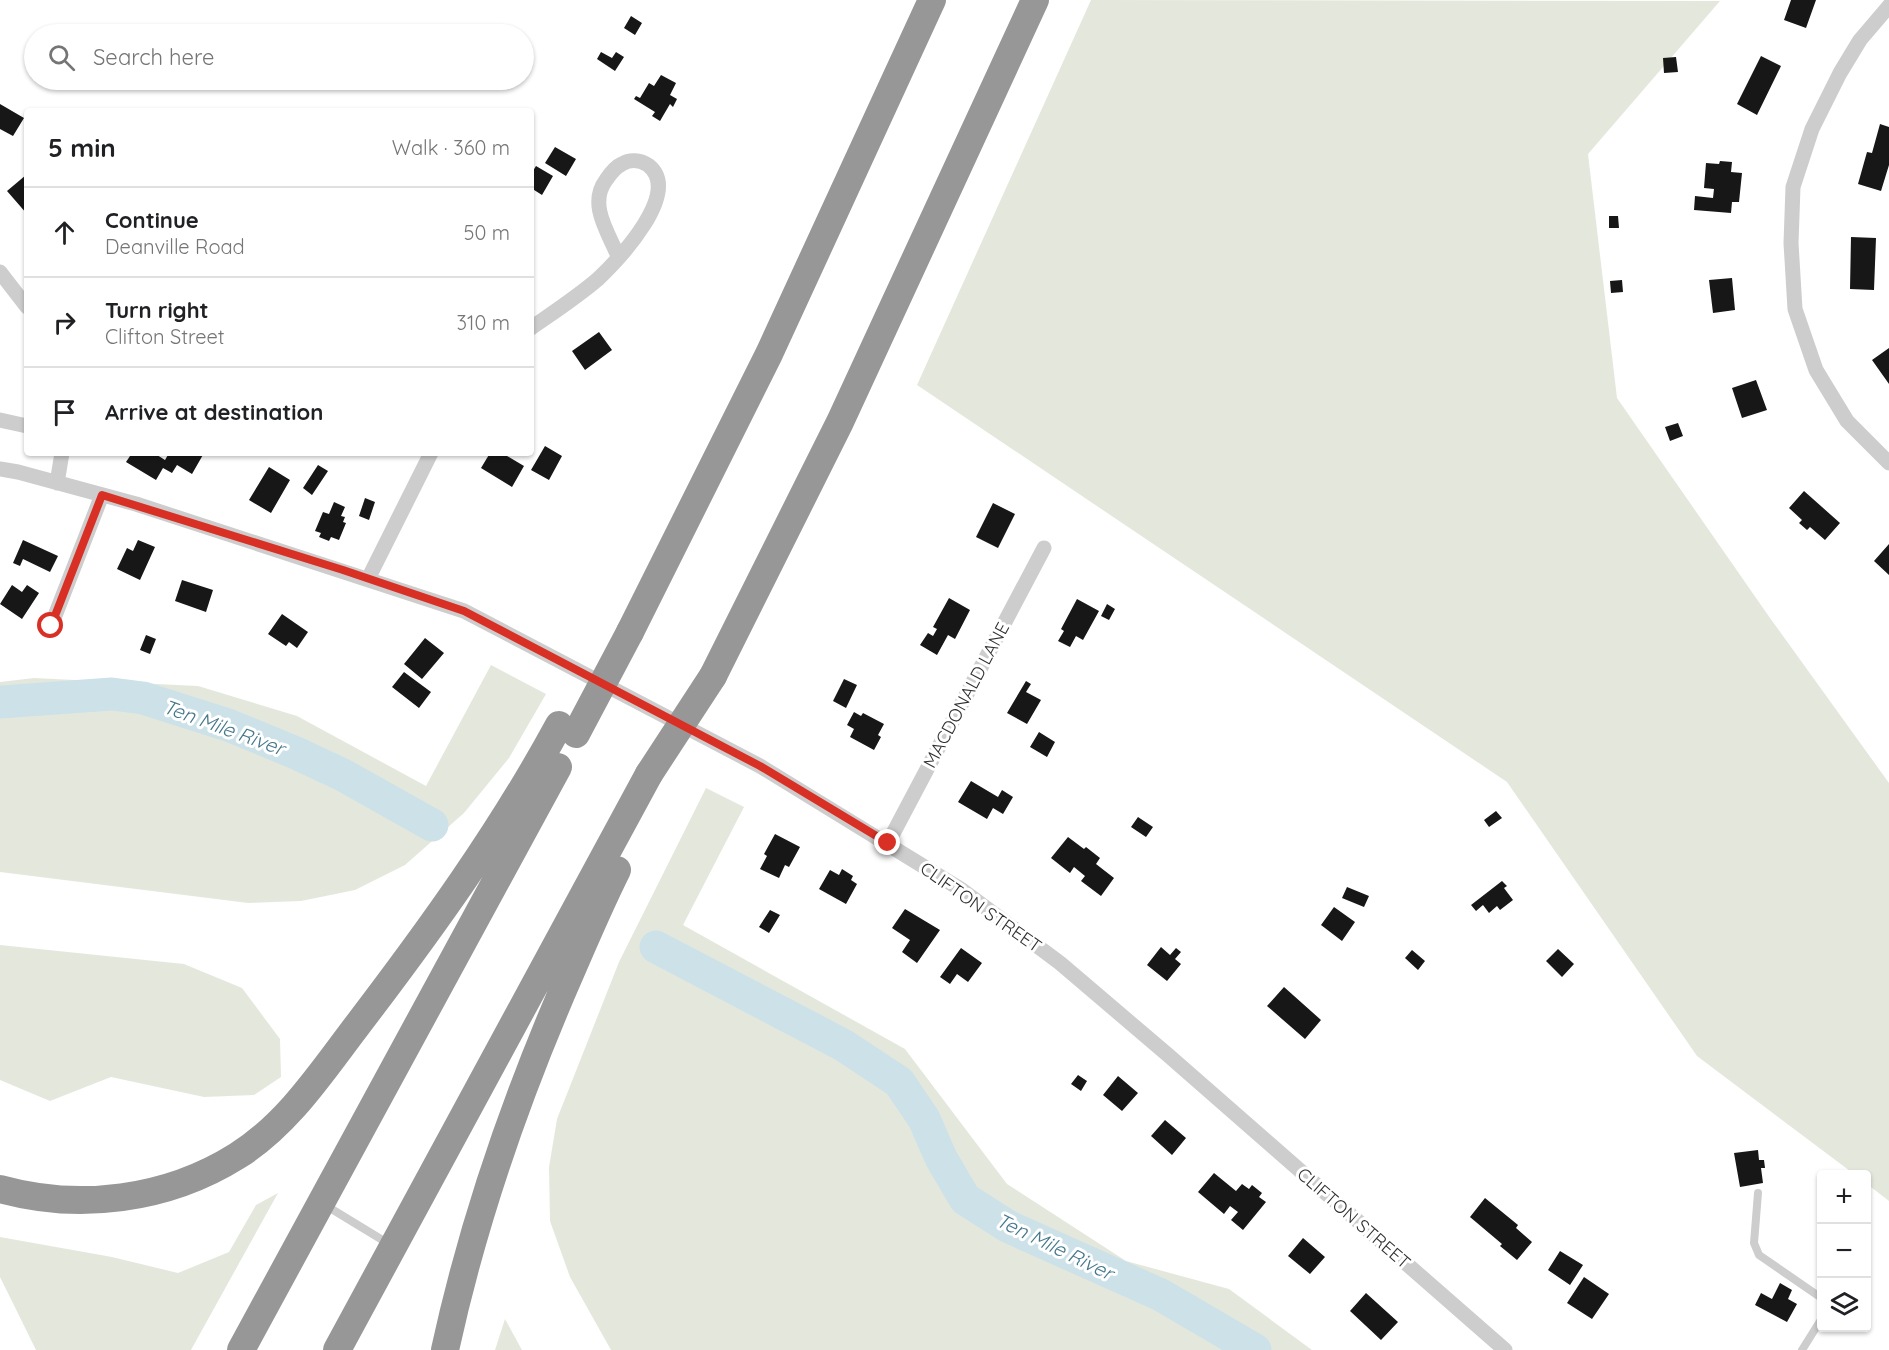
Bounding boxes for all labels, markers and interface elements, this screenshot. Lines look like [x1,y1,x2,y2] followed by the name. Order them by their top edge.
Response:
[24,24,534,90] search box
[45,41,78,74] icon: search
[93,43,214,71] text: Search here
[48,131,116,164] text: 5 min
[392,135,510,160] text: Walk · 360 m
[105,206,199,234] text: Continue
[48,216,81,249] icon: ahead
[464,220,510,245] text: 50 m
[105,234,245,259] text: Deanville Road
[105,296,209,324] text: Turn right
[48,306,81,339] icon: right
[457,310,510,335] text: 310 m
[105,324,225,349] text: Clifton Street
[48,396,81,429] icon: arrive
[105,398,323,426] text: Arrive at destination
[37,612,63,638] route start
[918,618,1014,772] street label: MACDONALD LANE
[160,694,290,761] water label: Ten Mile River
[874,829,900,855] route end
[916,857,1046,957] street label: CLIFTON STREET
[1292,1162,1416,1274] street label: CLIFTON STREET
[1817,1170,1871,1332] map controls
[1817,1170,1871,1224] button: +
[992,1207,1120,1286] water label: Ten Mile River
[1817,1224,1871,1278] button: −
[1817,1278,1871,1332] button: layers

